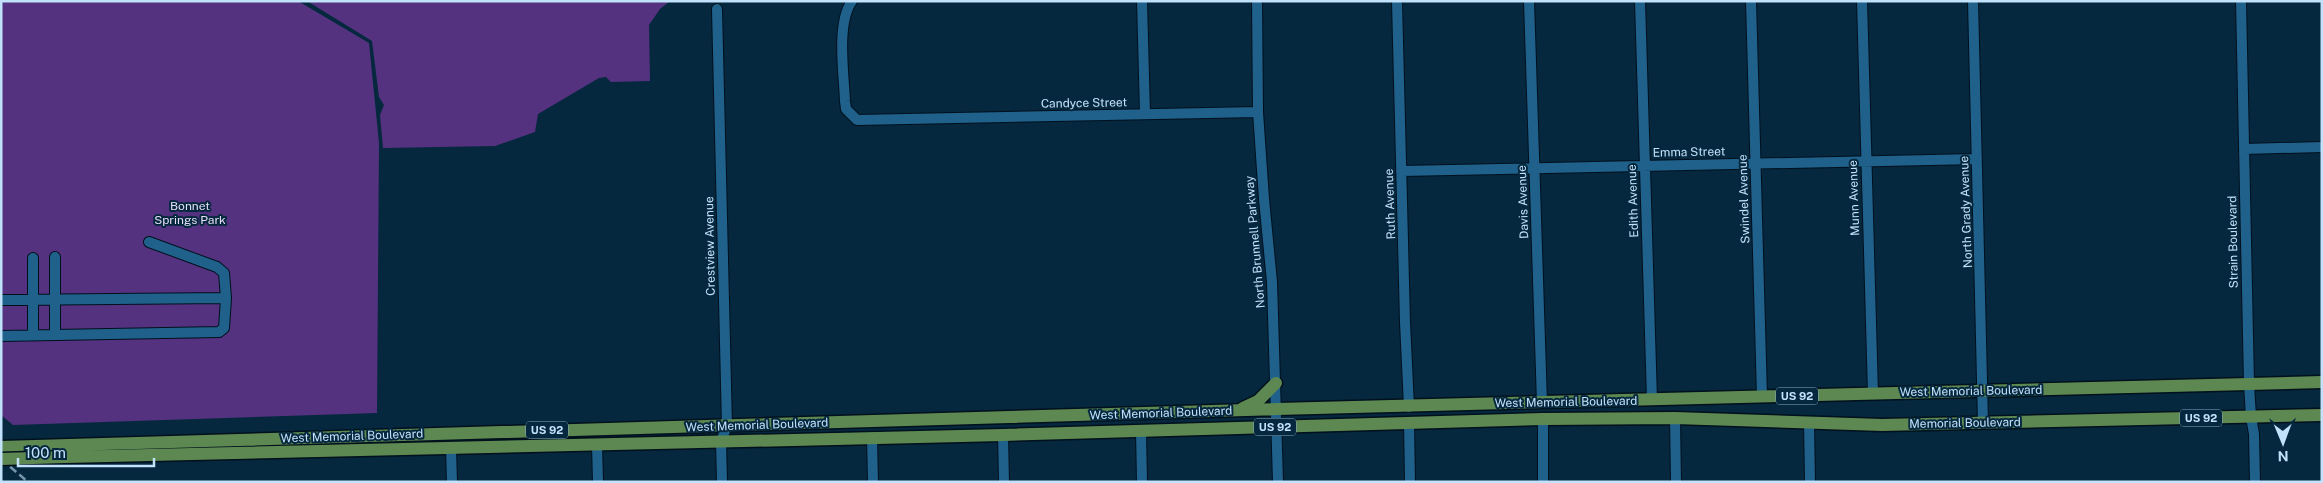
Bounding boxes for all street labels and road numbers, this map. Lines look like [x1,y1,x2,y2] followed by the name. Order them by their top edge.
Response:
[1041,95,1128,111] street label: Candyce Street
[1653,144,1726,160] street label: Emma Street
[1735,154,1753,244] street label: Swindel Avenue
[1957,155,1975,268] street label: North Grady Avenue
[1846,160,1862,236] street label: Munn Avenue
[1625,164,1641,238] street label: Edith Avenue
[1515,165,1531,239] street label: Davis Avenue
[1382,168,1398,240] street label: Ruth Avenue
[1242,175,1268,309] street label: North Brunnell Parkway
[702,196,718,296] street label: Crestview Avenue
[2225,196,2241,288] street label: Strain Boulevard
[1900,383,2042,399] street label: West Memorial Boulevard
[1776,388,1818,404] road number: US 92
[1495,394,1637,410] street label: West Memorial Boulevard
[1089,404,1233,422] street label: West Memorial Boulevard
[2180,409,2222,426] road number: US 92
[1909,415,2021,431] street label: Memorial Boulevard
[685,416,829,434] street label: West Memorial Boulevard
[1254,418,1296,436] road number: US 92
[526,422,568,438] road number: US 92
[280,427,424,445] street label: West Memorial Boulevard

